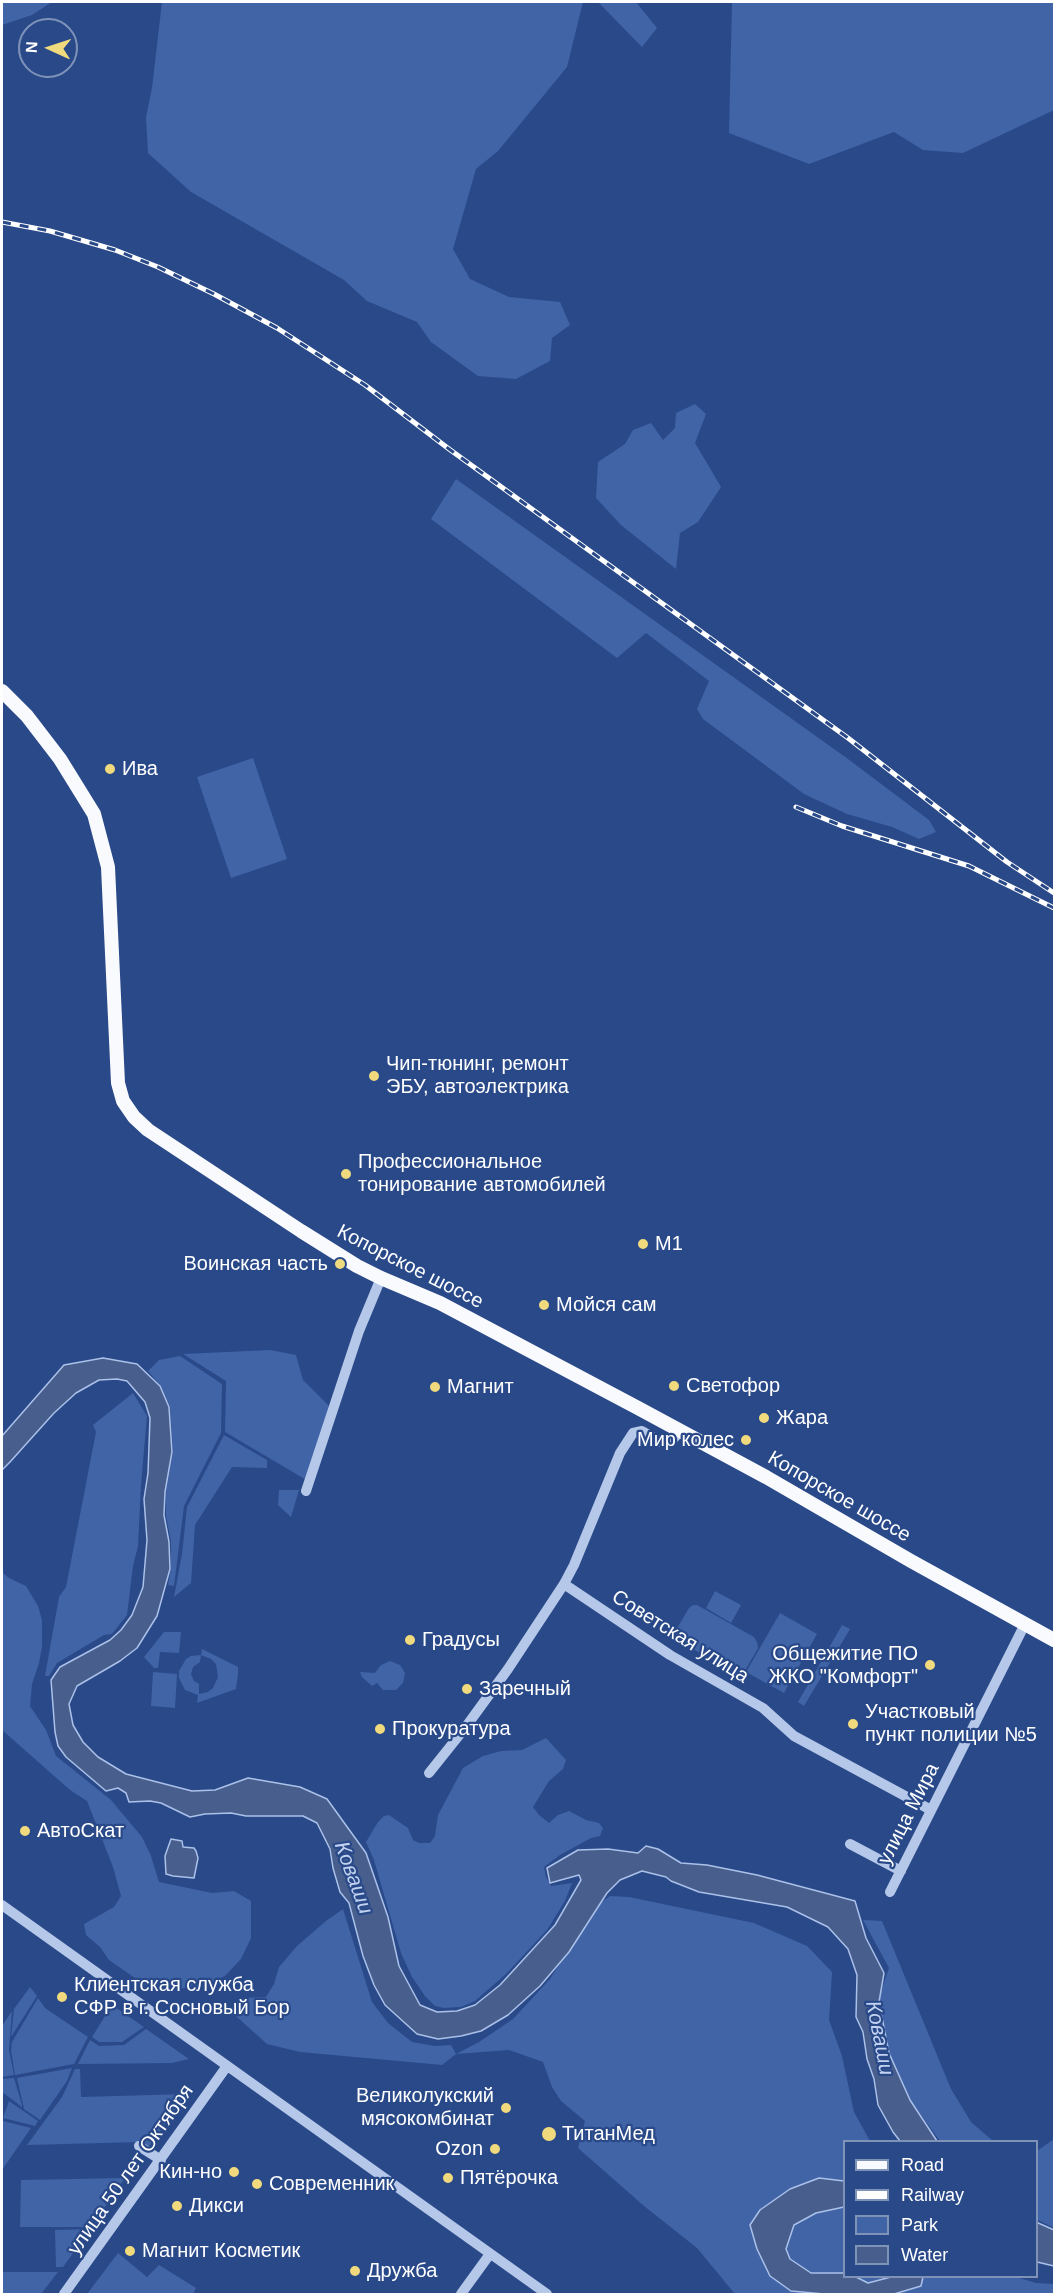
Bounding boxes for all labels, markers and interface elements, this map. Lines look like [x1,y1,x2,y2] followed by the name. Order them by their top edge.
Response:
[18,18,78,78] north arrow
[23,41,40,53] text: N
[122,757,158,781] place label: Ива
[103,762,117,776] marker: Ива
[386,1052,569,1099] place label: Чип-тюнинг, ремонт ЭБУ, автоэлектрика
[367,1069,381,1083] marker: Чип-тюнинг, ремонт ЭБУ, автоэлектрика
[358,1150,606,1197] place label: Профессиональное тонирование автомобилей
[339,1167,353,1181] marker: Профессиональное тонирование автомобилей
[333,1220,487,1314] street label: Копорское шоссе
[655,1232,683,1256] place label: М1
[636,1237,650,1251] marker: М1
[183,1252,328,1276] place label: Воинская часть
[333,1257,347,1271] marker: Воинская часть
[556,1293,656,1317] place label: Мойся сам
[537,1298,551,1312] marker: Мойся сам
[686,1374,780,1398] place label: Светофор
[447,1375,514,1399] place label: Магнит
[667,1379,681,1393] marker: Светофор
[428,1380,442,1394] marker: Магнит
[776,1406,828,1430] place label: Жара
[757,1411,771,1425] marker: Жара
[637,1428,734,1452] place label: Мир колес
[739,1433,753,1447] marker: Мир колес
[763,1446,915,1548] street label: Копорское шоссе
[607,1585,753,1689] street label: Советская улица
[422,1628,500,1652] place label: Градусы
[403,1633,417,1647] marker: Градусы
[769,1642,918,1689] place label: Общежитие ПО ЖКО "Комфорт"
[923,1658,937,1672] marker: Общежитие ПО ЖКО "Комфорт"
[479,1677,571,1701] place label: Заречный
[460,1682,474,1696] marker: Заречный
[865,1700,1037,1747] place label: Участковый пункт полиции №5
[392,1717,511,1741] place label: Прокуратура
[846,1717,860,1731] marker: Участковый пункт полиции №5
[373,1722,387,1736] marker: Прокуратура
[873,1759,945,1869] street label: улица Мира
[37,1819,124,1843] place label: АвтоСкат
[18,1824,32,1838] marker: АвтоСкат
[328,1838,378,1918] water label: Коваши
[74,1973,290,2020] place label: Клиентская служба СФР в г. Сосновый Бор
[55,1990,69,2004] marker: Клиентская служба СФР в г. Сосновый Бор
[859,1999,899,2077] water label: Коваши
[63,2080,199,2260] street label: улица 50 лет Октября
[356,2084,494,2131] place label: Великолукский мясокомбинат
[499,2101,513,2115] marker: Великолукский мясокомбинат
[562,2122,655,2146] place label: ТитанМед
[540,2125,558,2143] marker: ТитанМед
[435,2137,483,2161] place label: Ozon
[843,2140,1038,2278] legend
[488,2142,502,2156] marker: Ozon
[901,2155,944,2175] text: Road
[159,2160,222,2184] place label: Кин-но
[227,2165,241,2179] marker: Кин-но
[460,2166,558,2190] place label: Пятёрочка
[441,2171,455,2185] marker: Пятёрочка
[269,2172,394,2196] place label: Современник
[250,2177,264,2191] marker: Современник
[901,2185,964,2205] text: Railway
[189,2194,244,2218] place label: Дикси
[170,2199,184,2213] marker: Дикси
[901,2215,938,2235] text: Park
[142,2239,300,2263] place label: Магнит Косметик
[123,2244,137,2258] marker: Магнит Косметик
[901,2245,948,2265] text: Water
[367,2259,437,2283] place label: Дружба
[348,2264,362,2278] marker: Дружба

